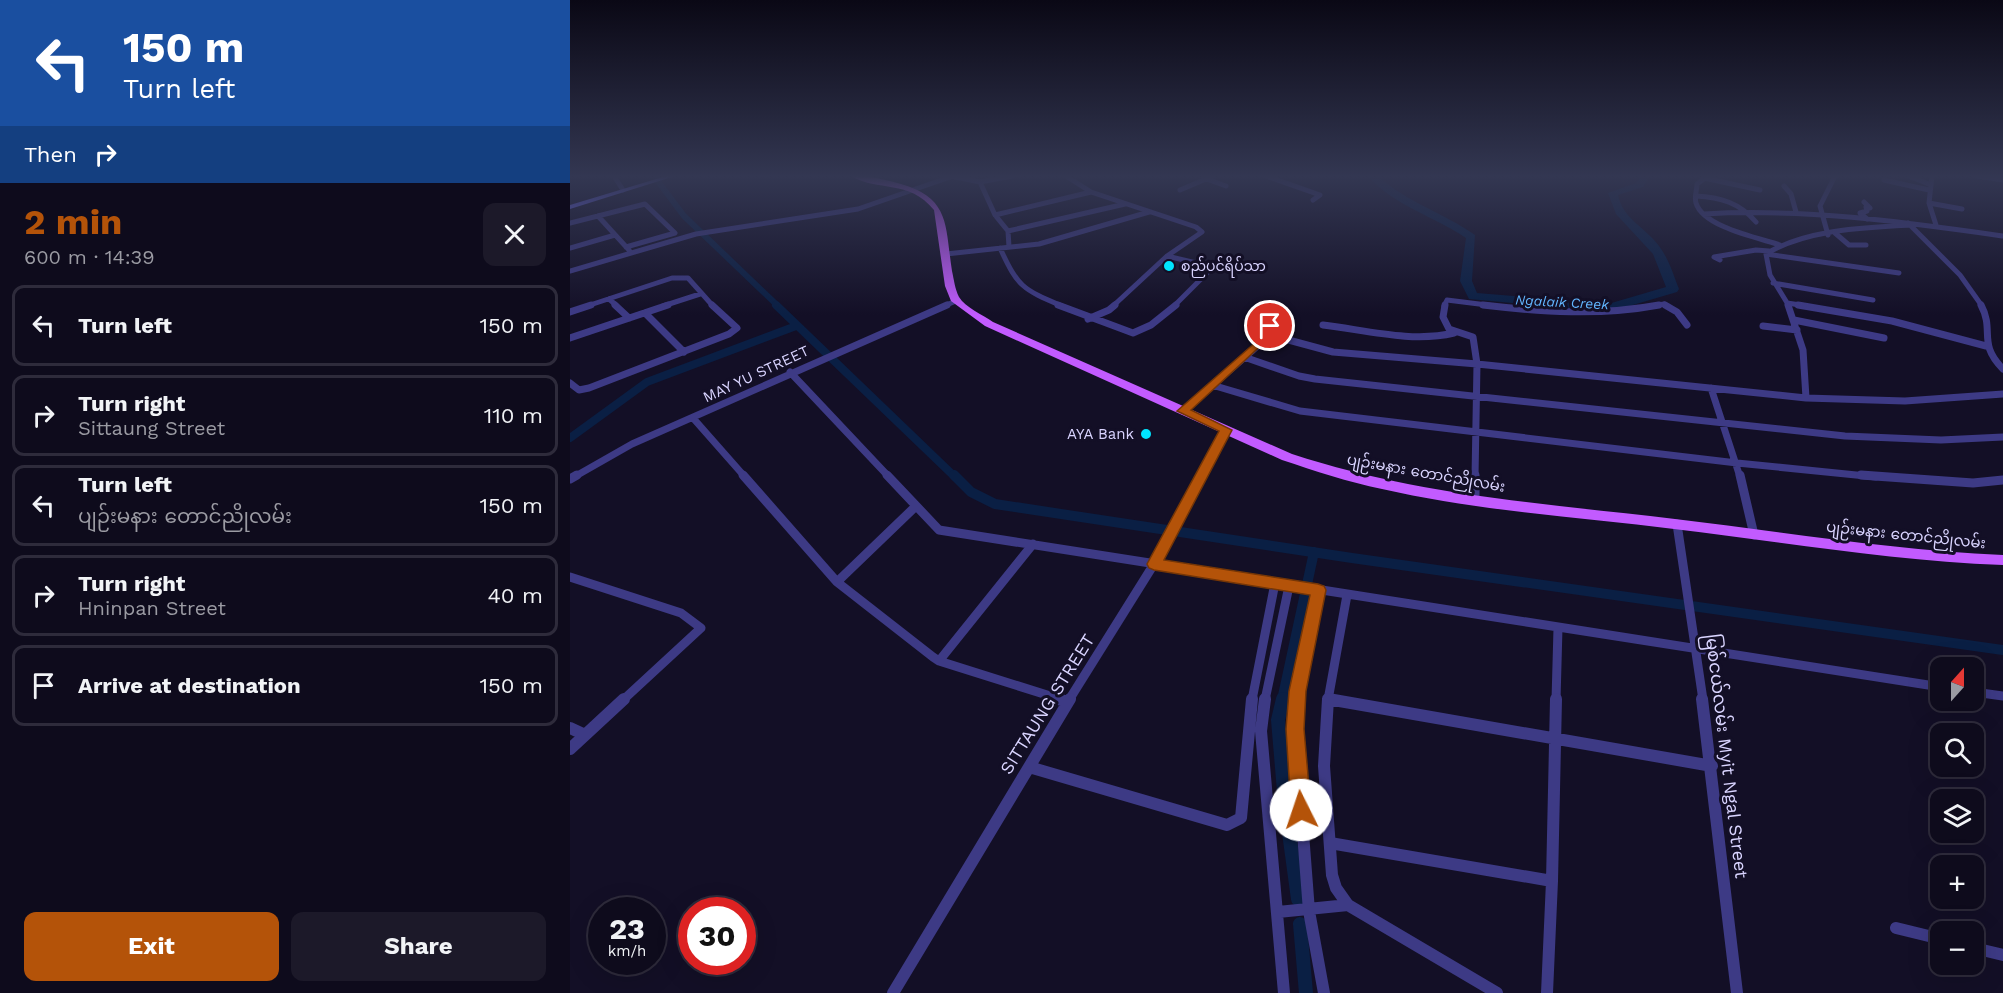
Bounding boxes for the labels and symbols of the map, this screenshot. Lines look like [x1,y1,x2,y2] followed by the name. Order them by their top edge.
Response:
[1181,256,1266,278] place label: စည်ပင်ရိပ်သာ
[1162,259,1176,273] marker: စည်ပင်ရိပ်သာ
[1515,292,1610,312] water label: Ngalaik Creek
[1244,300,1295,351] pin
[700,342,812,406] street label: MAY YU STREET
[1067,425,1134,443] place label: AYA Bank
[1139,427,1153,441] marker: AYA Bank
[1345,449,1507,499] street label: ပျဉ်းမနား တောင်ညိုလမ်း
[1825,517,1987,555] street label: ပျဉ်းမနား တောင်ညိုလမ်း
[995,630,1099,778] street label: SITTAUNG STREET
[1697,632,1754,881] street label: မြစ်ငယ်လမ်း Myit Ngal Street
[1930,657,1984,711] north arrow
[1269,778,1333,842] position arrow
[678,897,756,975] speed limit sign: 30

